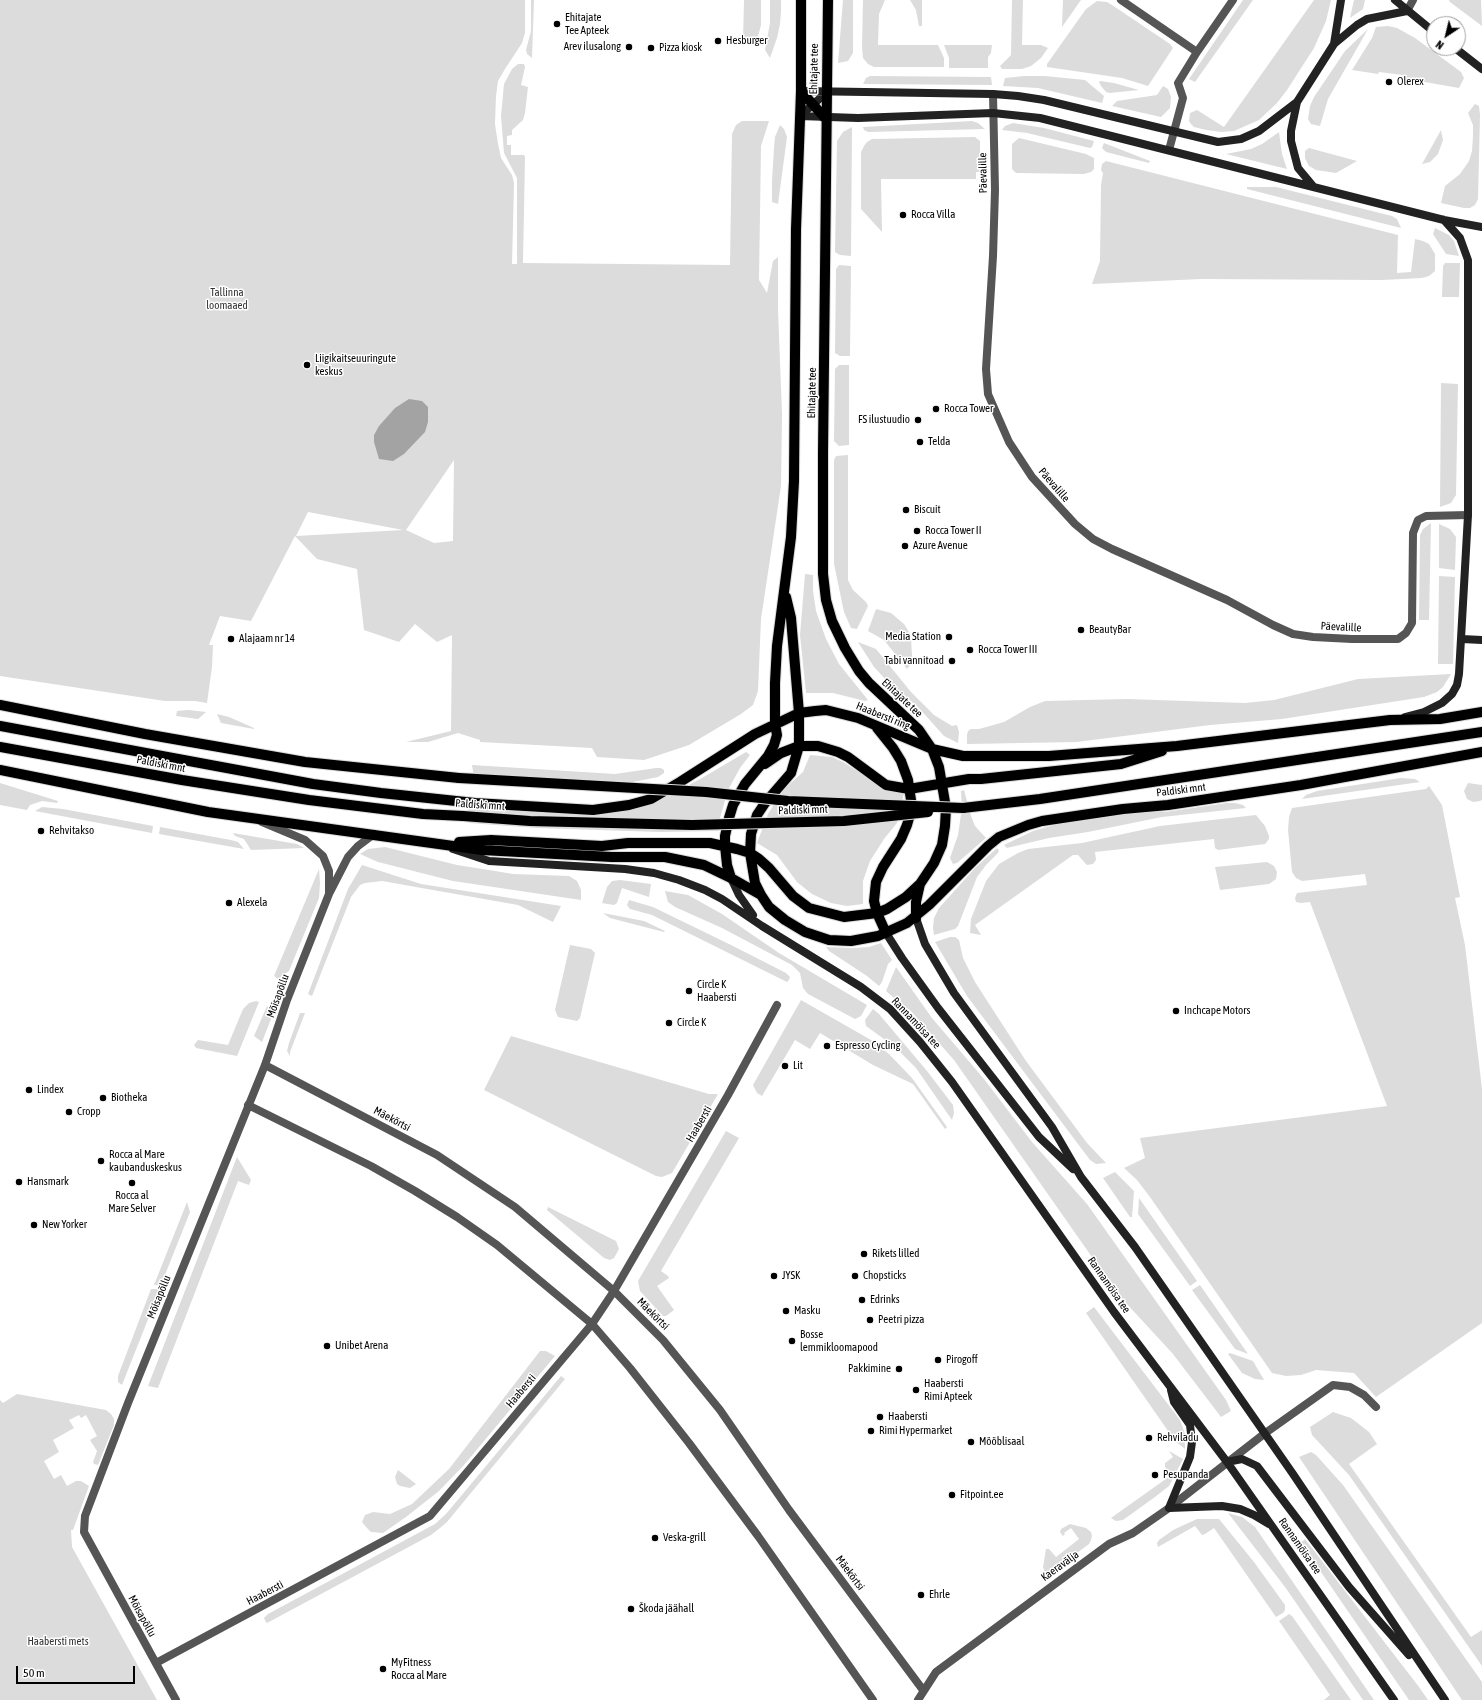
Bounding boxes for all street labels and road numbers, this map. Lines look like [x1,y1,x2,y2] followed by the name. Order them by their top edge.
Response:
[807,43,821,95] street label: Ehitajate tee
[976,152,990,194] street label: Päevalille
[805,367,819,419] street label: Ehitajate tee
[1036,465,1072,505] street label: Päevalille
[1320,619,1362,635] street label: Päevalille
[879,676,925,720] street label: Ehitajate tee
[854,699,912,733] street label: Haabersti ring
[135,753,187,775] street label: Paldiski mnt
[1156,780,1206,800] street label: Paldiski mnt
[455,797,505,813] street label: Paldiski mnt
[778,803,828,817] street label: Paldiski mnt
[264,972,292,1020] street label: Mõisapõllu
[889,995,943,1051] street label: Rannamõisa tee
[371,1104,413,1134] street label: Mäekõrtsi
[683,1104,715,1144] street label: Haabersti
[1085,1254,1133,1316] street label: Rannamõisa tee
[144,1273,174,1321] street label: Mõisapõllu
[634,1295,672,1333] street label: Mäekõrtsi
[503,1372,539,1410] street label: Haabersti
[1276,1515,1324,1577] street label: Rannamõisa tee
[1039,1548,1081,1584] street label: Kaeravälja
[833,1553,867,1593] street label: Mäekõrtsi
[244,1578,286,1608] street label: Haabersti
[125,1593,159,1639] street label: Mõisapõllu

